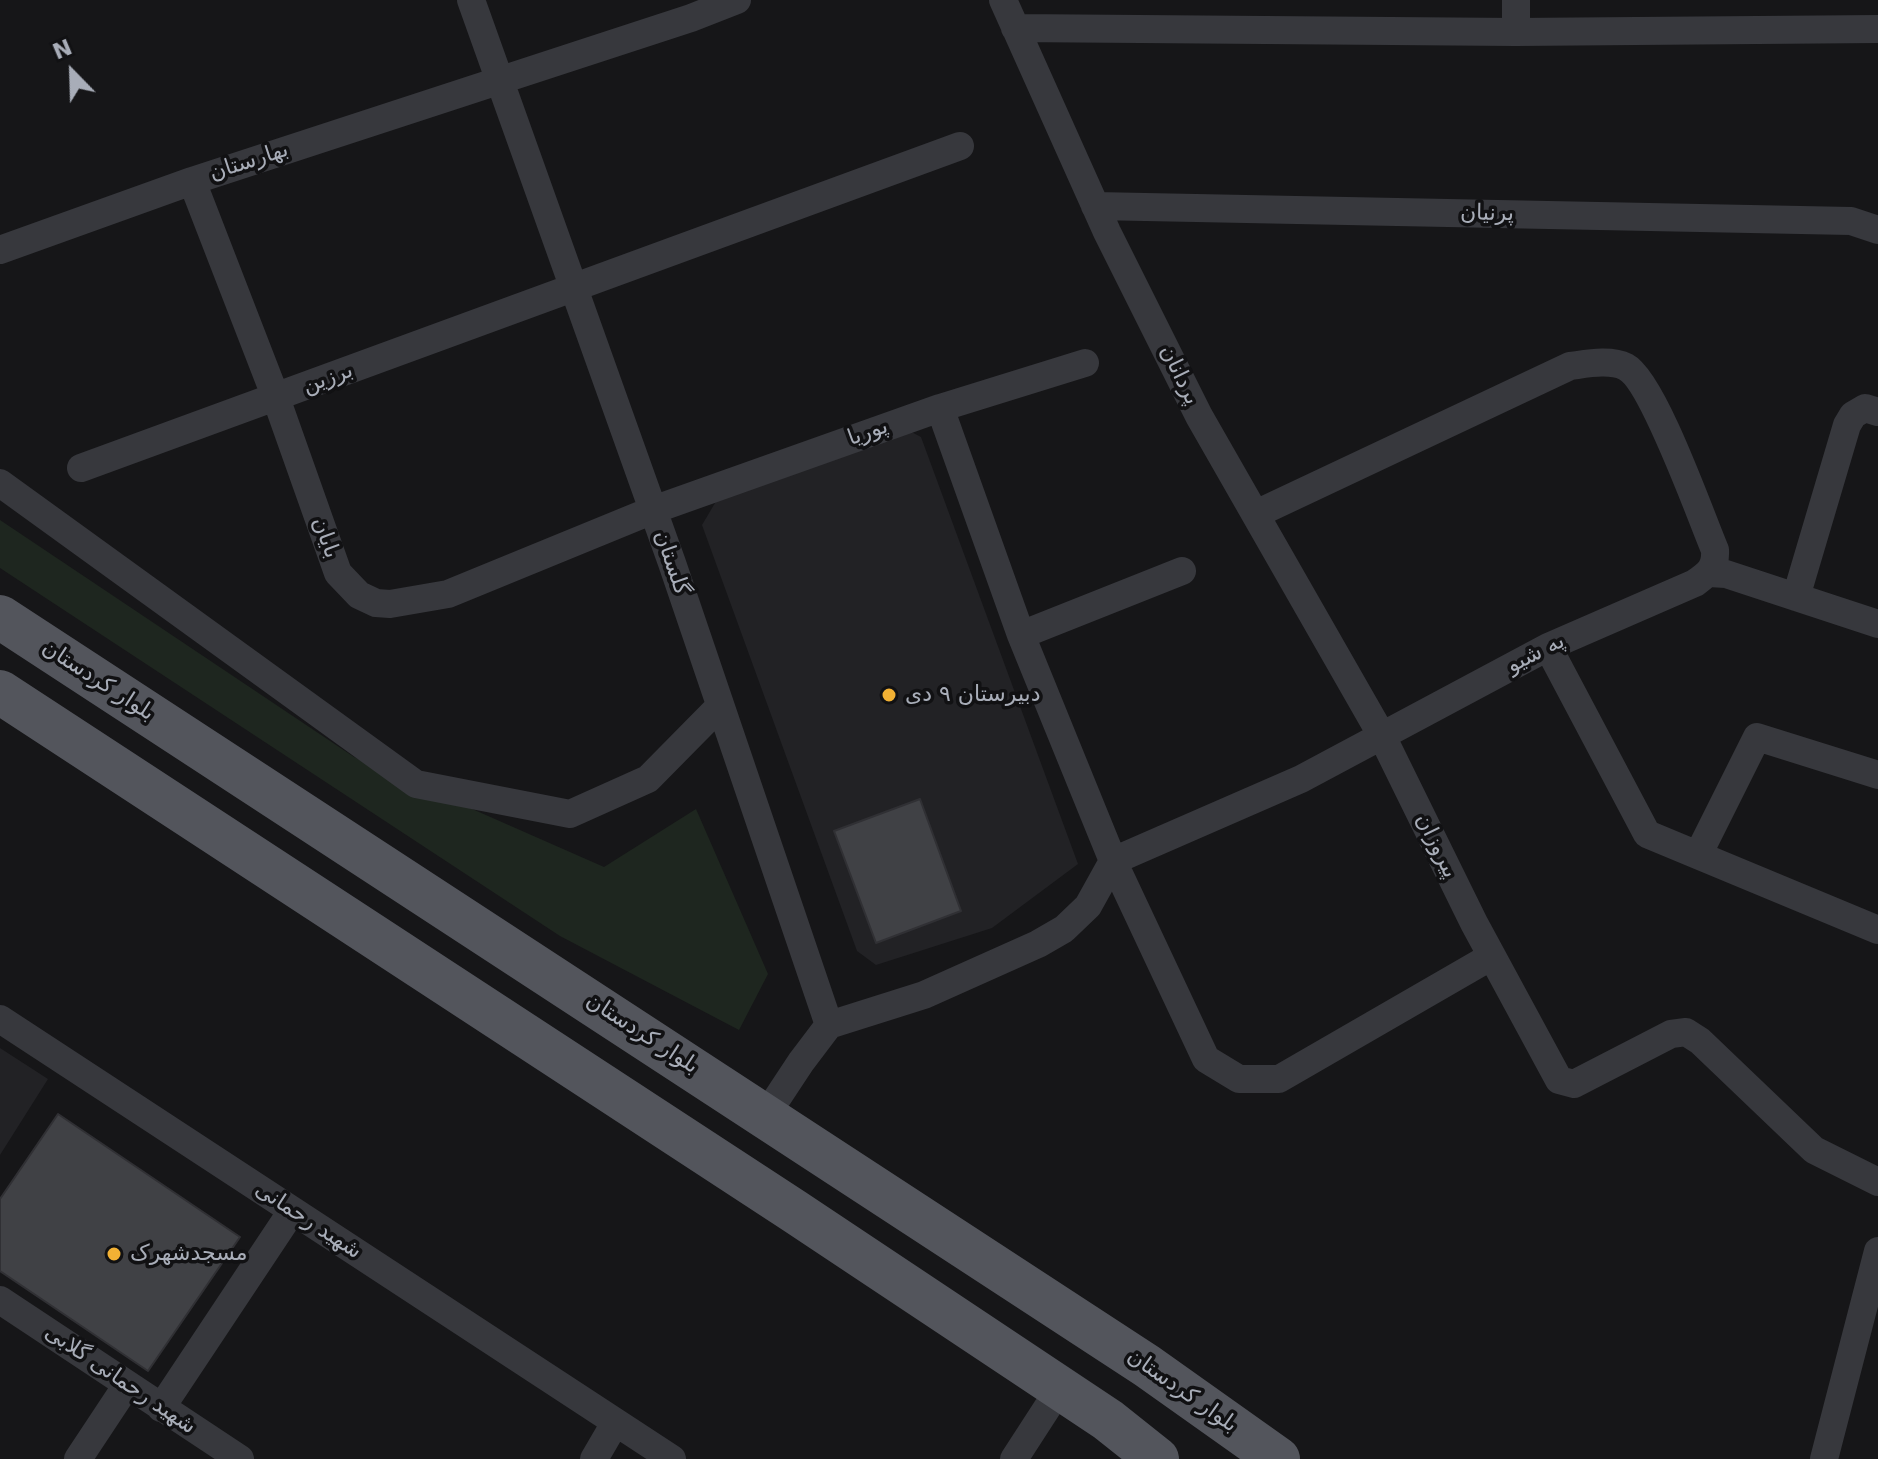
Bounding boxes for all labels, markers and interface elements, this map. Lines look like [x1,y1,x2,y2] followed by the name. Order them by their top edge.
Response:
[32,32,112,112] north arrow
[49,34,76,65] text: N
[206,137,292,187] street label: بهارستان
[1460,200,1514,228] street label: پرنیان
[1153,341,1205,409] street label: پردانان
[299,358,357,400] street label: برزین
[844,414,892,452] street label: پوریا
[305,514,345,562] street label: بایان
[648,527,694,599] street label: گلستان
[1503,628,1569,680] street label: په شیو
[37,635,159,727] street label: بلوار کردستان
[905,682,1040,708] place label: دبیرستان ۹ دی
[880,686,898,704] marker: دبیرستان ۹ دی
[1409,809,1463,883] street label: پیروزان
[581,988,703,1080] street label: بلوار کردستان
[250,1177,366,1265] street label: شهید رحمانی
[130,1241,248,1267] place label: مسجدشهرک
[105,1245,123,1263] marker: مسجدشهرک
[39,1320,201,1440] street label: شهید رحمانی گلابی
[1122,1343,1242,1439] street label: بلوار کردستان

